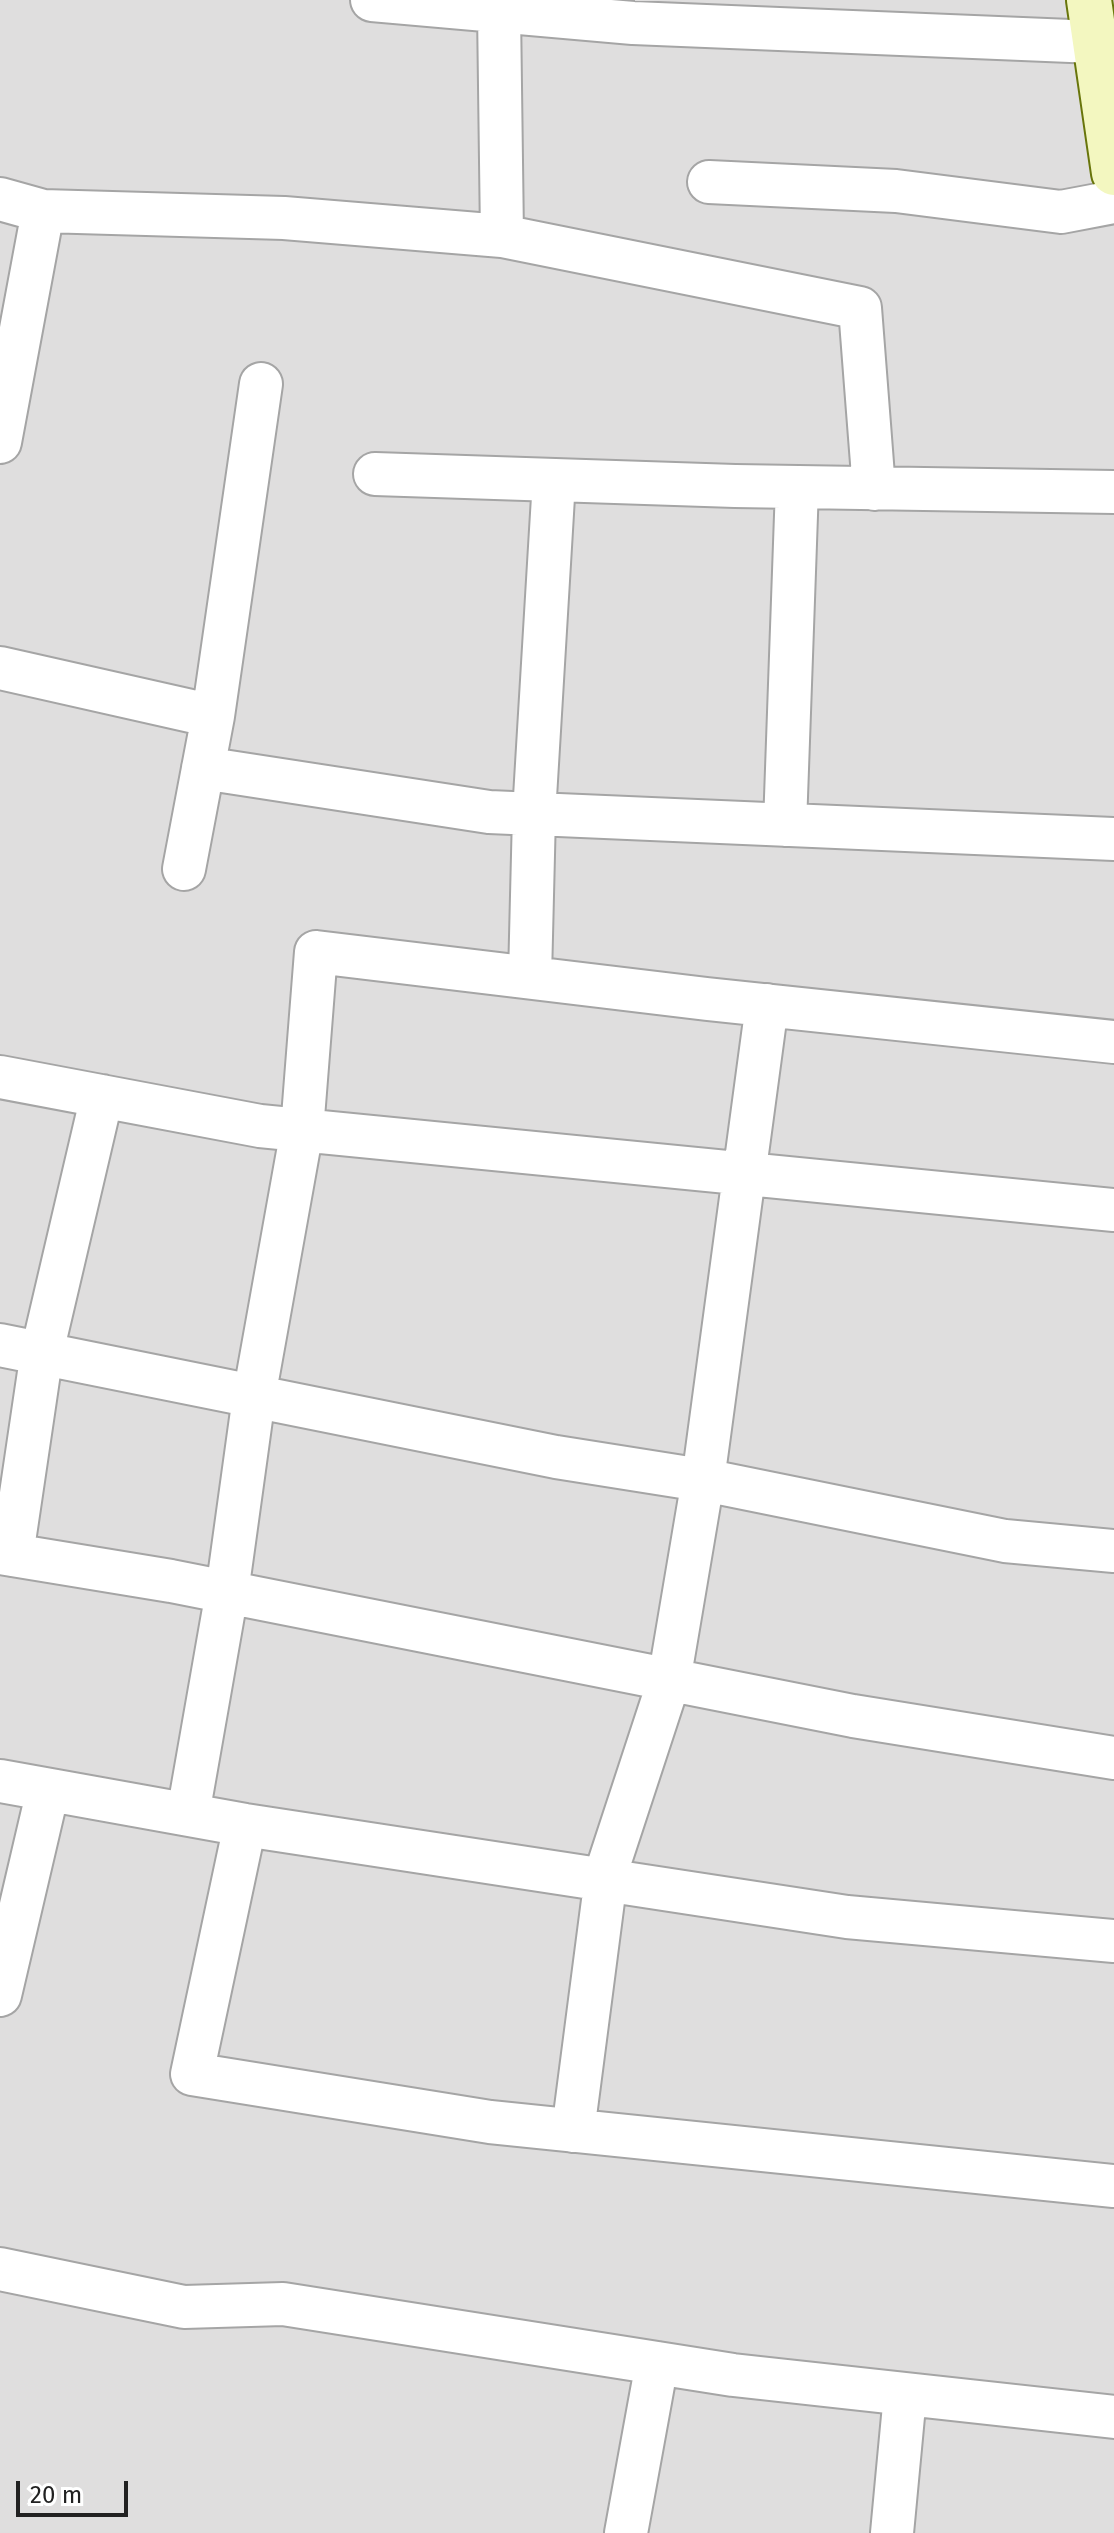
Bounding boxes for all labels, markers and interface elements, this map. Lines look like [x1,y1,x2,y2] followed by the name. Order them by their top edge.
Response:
[20,2465,132,2515] scale bar
[30,2481,82,2509] text: 20 m

